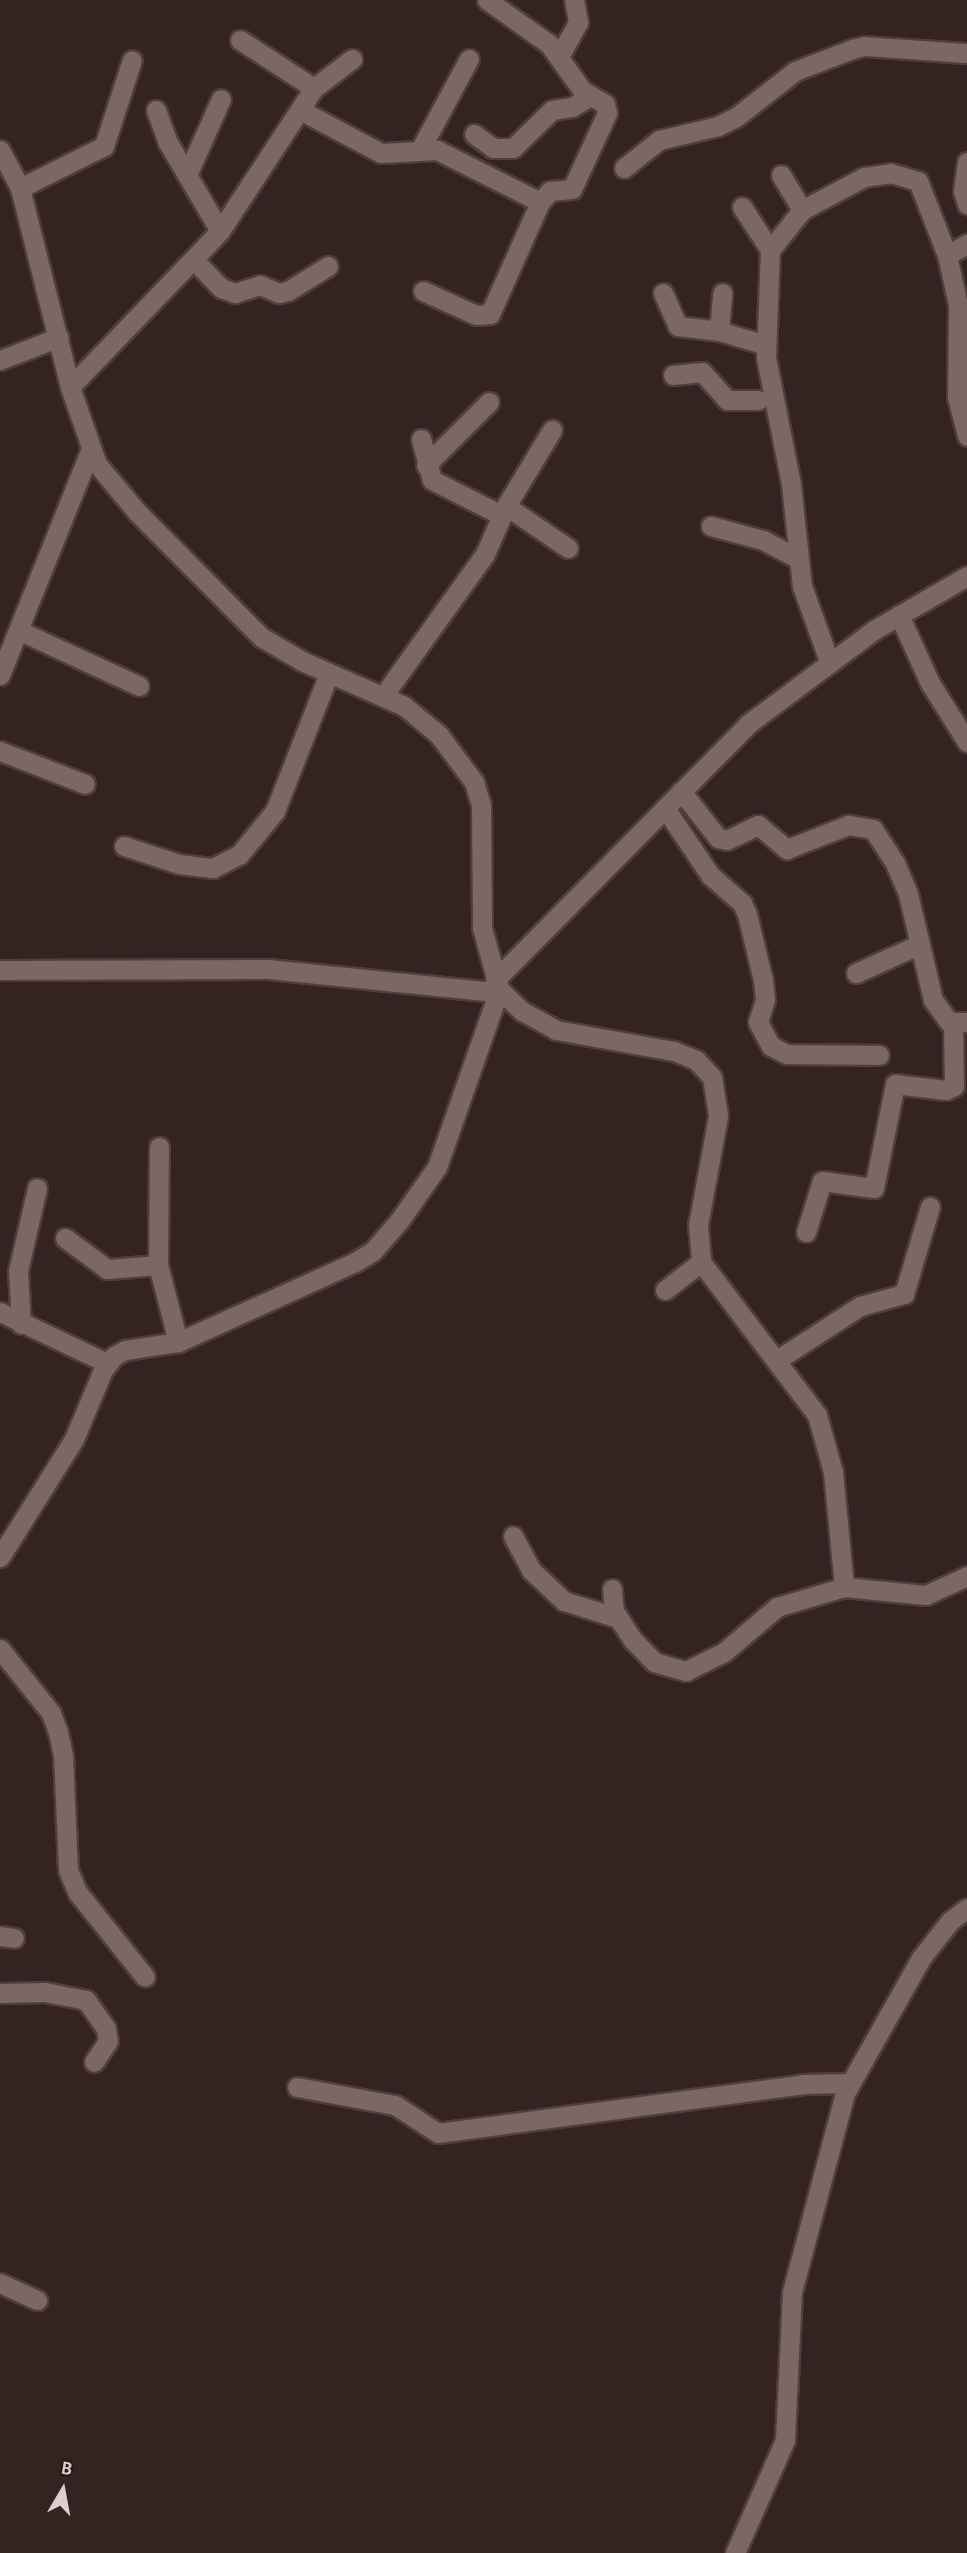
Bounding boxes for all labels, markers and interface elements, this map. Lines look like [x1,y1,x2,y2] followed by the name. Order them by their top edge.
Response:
[28,2455,98,2525] north arrow
[60,2459,74,2479] text: B

